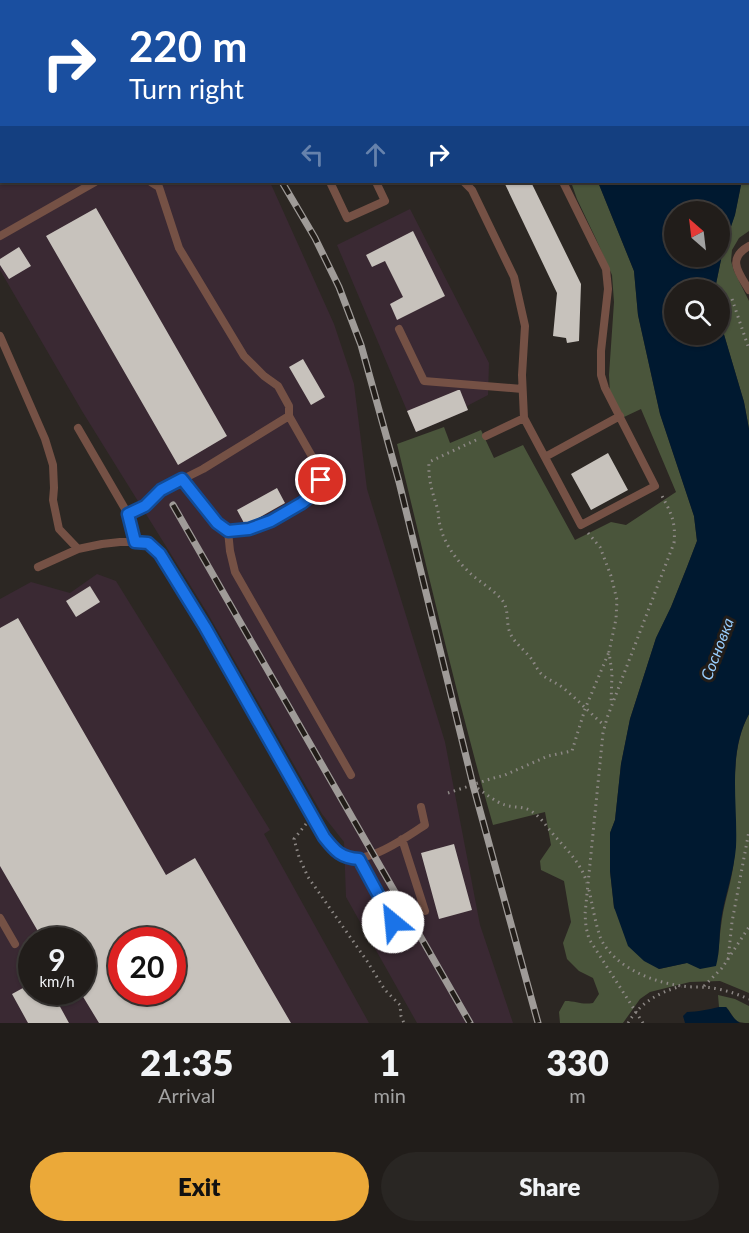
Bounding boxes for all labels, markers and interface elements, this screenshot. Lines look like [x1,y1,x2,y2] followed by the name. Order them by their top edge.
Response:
[129,21,247,71] text: 220 m
[30,24,108,102] icon: right
[129,72,244,105] text: Turn right
[296,138,329,171] icon: left
[359,138,392,171] icon: ahead
[422,138,455,171] icon: right
[664,201,730,267] north arrow
[664,201,730,345] map controls
[664,279,730,345] button: search
[295,454,346,505] pin
[304,463,337,496] icon: arrive
[696,615,737,683] water label: Сосновка
[361,890,425,954] position arrow
[108,927,186,1005] speed limit sign: 20
[48,941,66,977] text: 9
[39,972,75,990] text: km/h
[140,1040,233,1084] text: 21:35
[379,1040,400,1084] text: 1
[546,1040,609,1084] text: 330
[158,1083,216,1107] text: Arrival
[374,1083,406,1107] text: min
[569,1083,586,1107] text: m
[30,1152,369,1221] button: Exit
[381,1152,719,1221] button: Share

